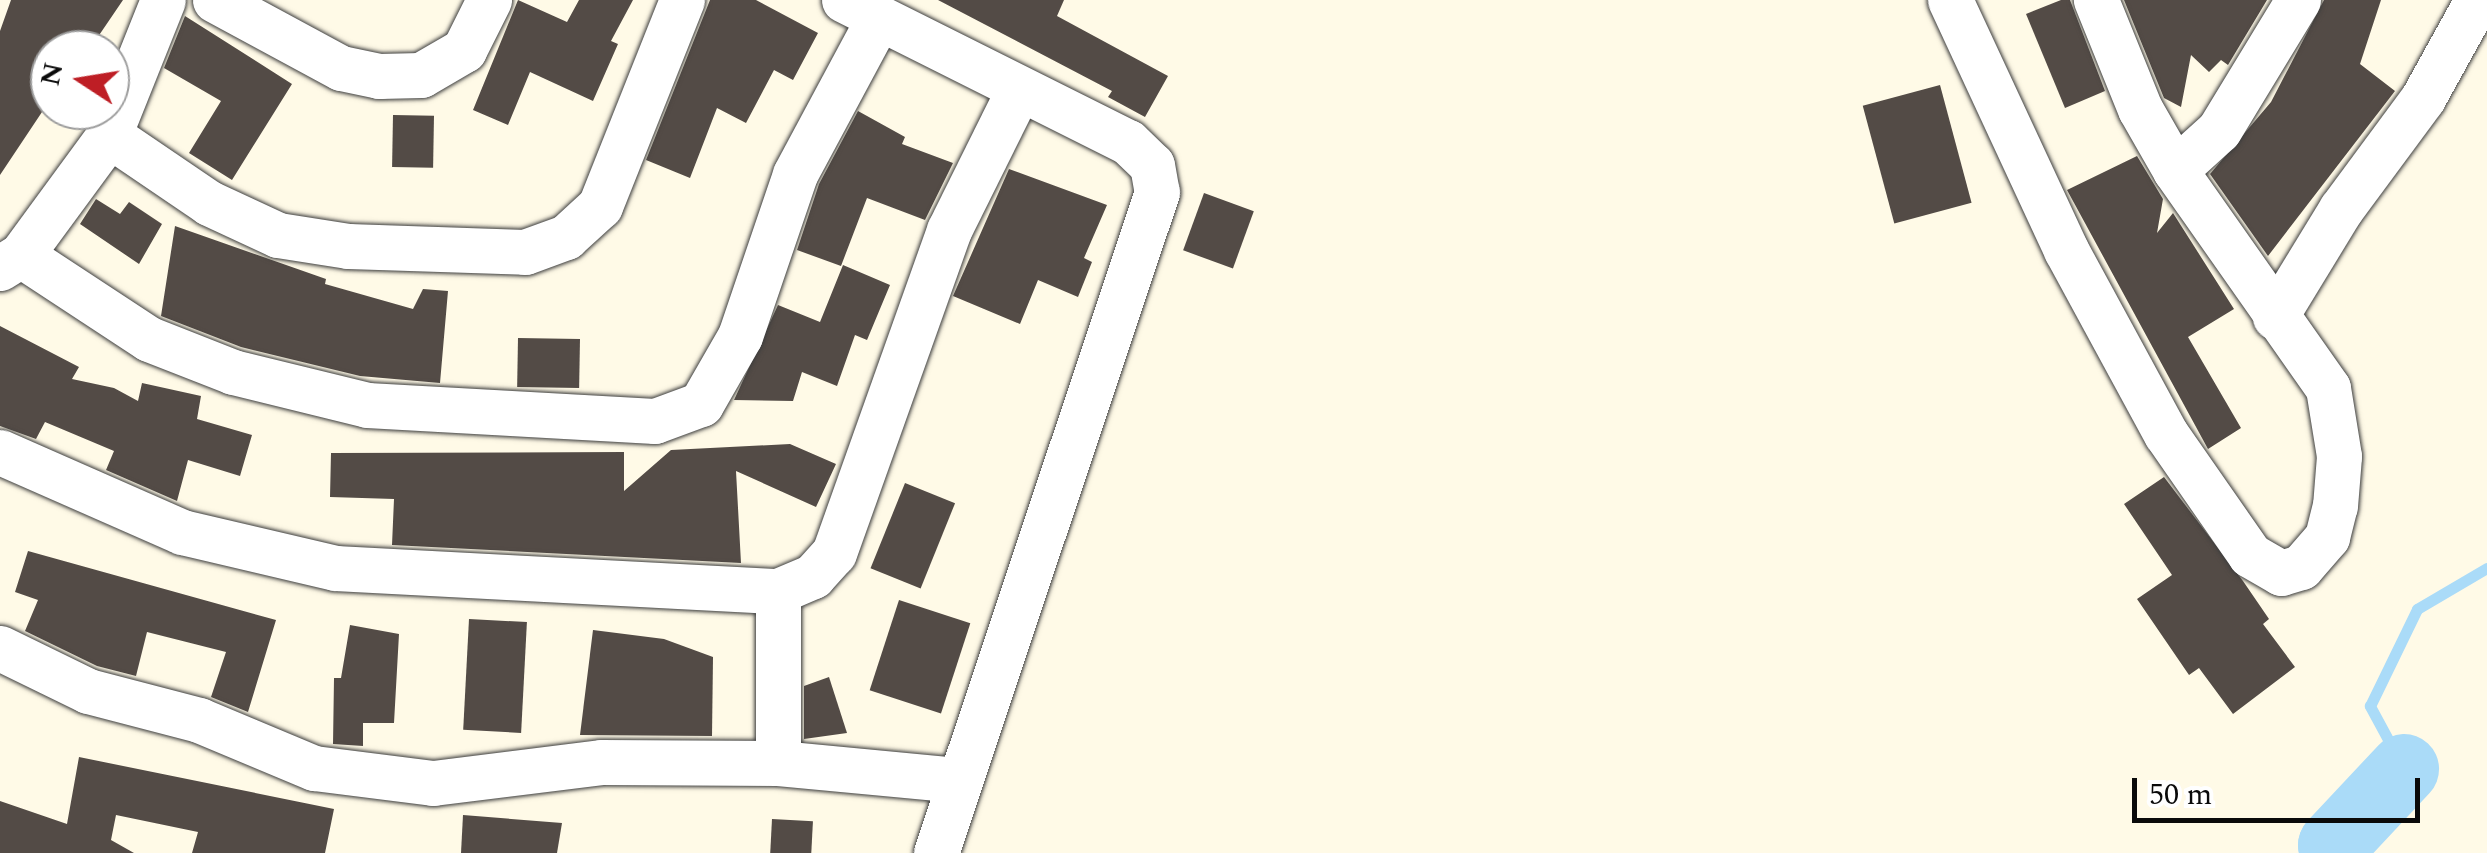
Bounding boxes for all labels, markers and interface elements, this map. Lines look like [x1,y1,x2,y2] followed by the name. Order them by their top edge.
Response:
[30,30,130,130] north arrow
[29,58,76,90] text: N
[2137,758,2424,820] scale bar
[2149,772,2212,818] text: 50 m

